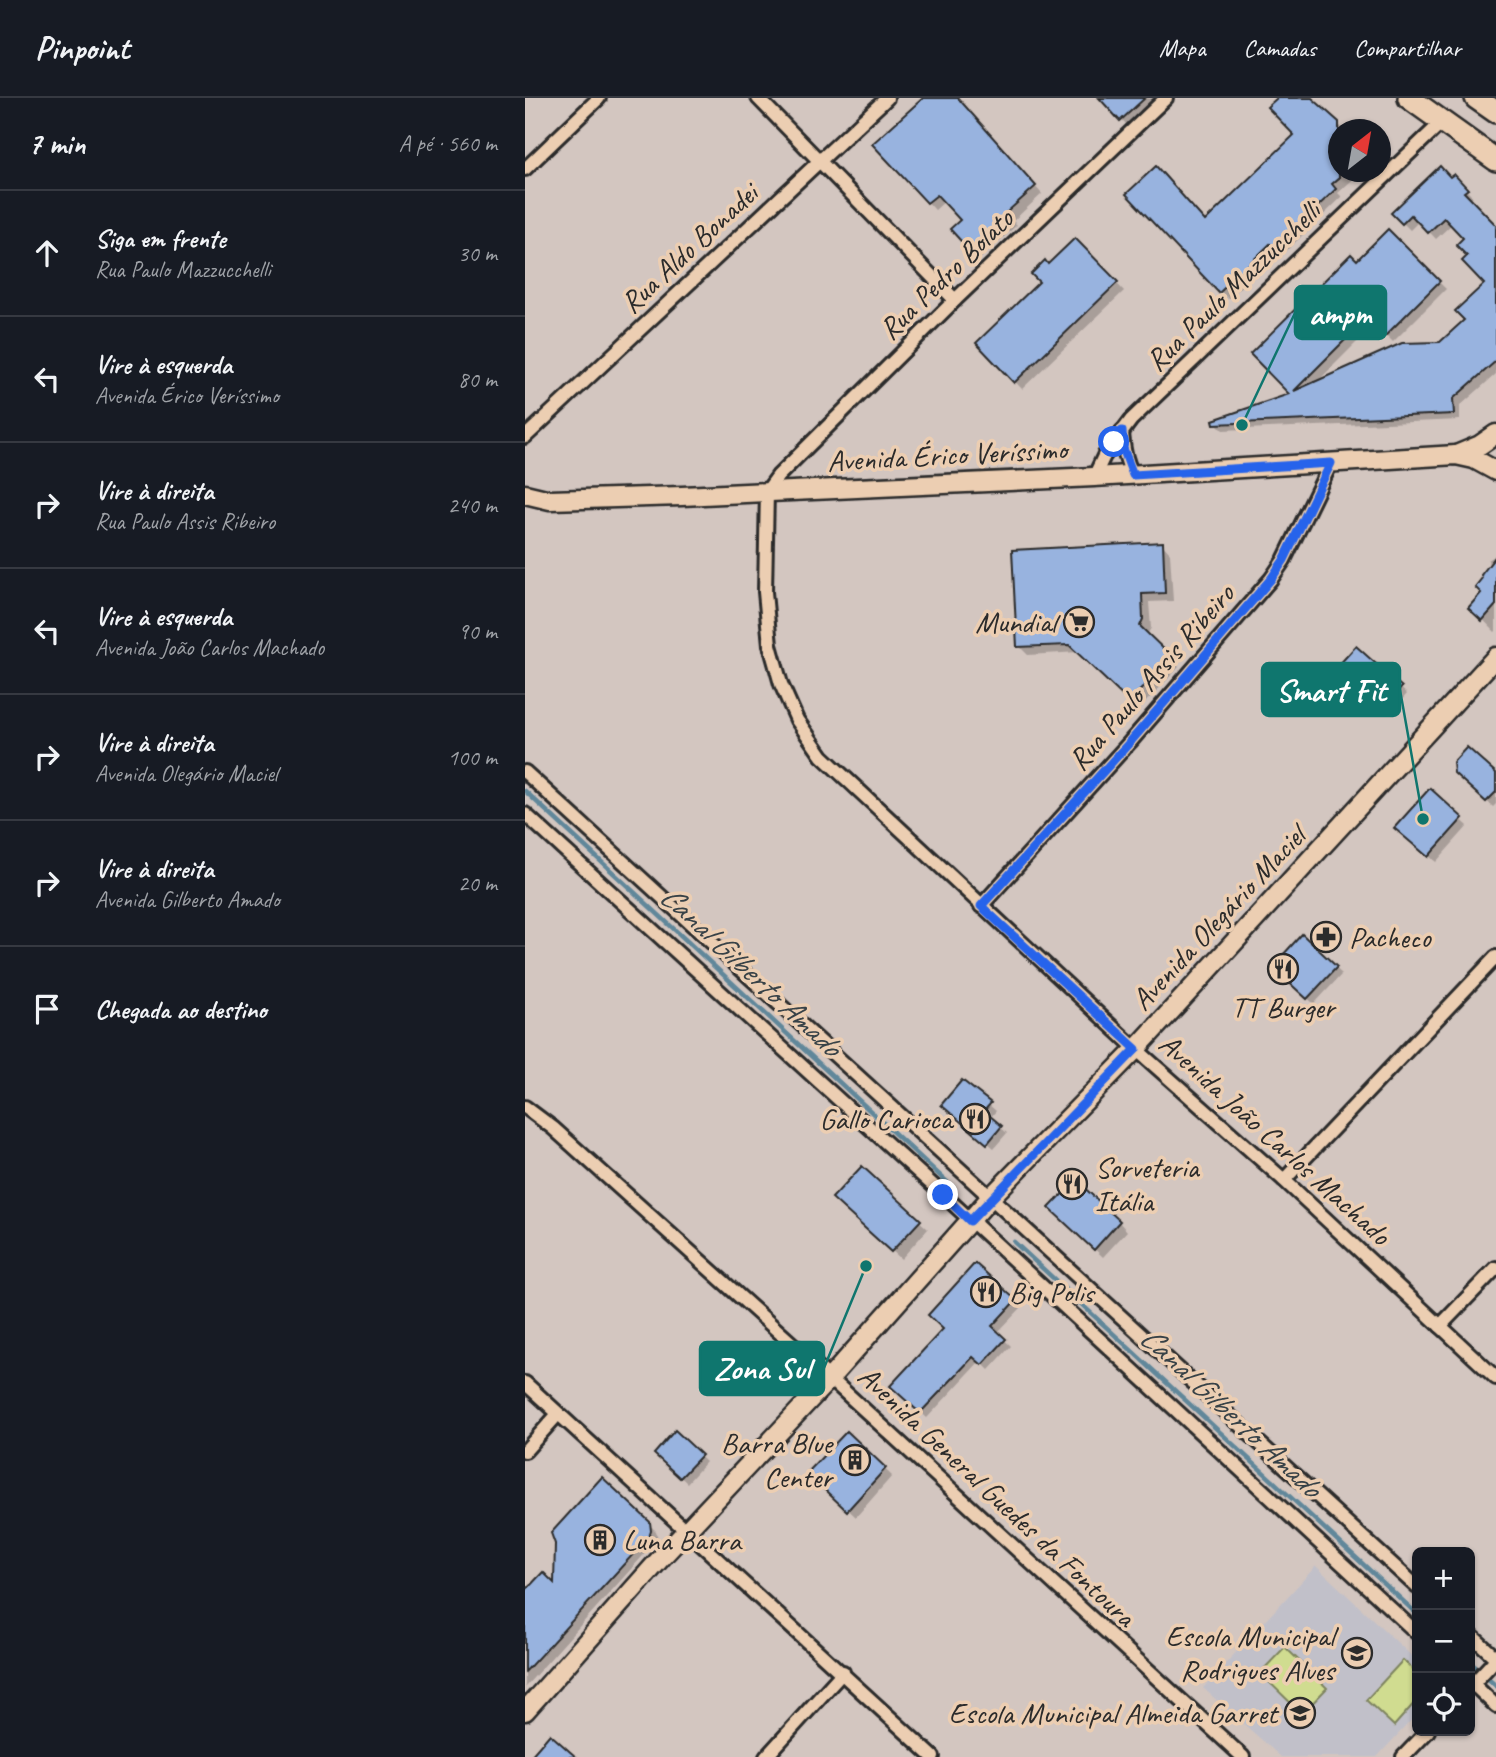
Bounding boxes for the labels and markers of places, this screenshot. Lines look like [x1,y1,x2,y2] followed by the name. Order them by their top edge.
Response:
[1295,286,1386,339] callout: ampm
[975,603,1061,641] place label: Mundial
[1062,605,1096,639] supermarket icon: Mundial
[1262,663,1400,716] callout: Smart Fit
[1349,918,1432,956] place label: Pacheco
[1309,920,1343,954] pharmacy icon: Pacheco
[1266,952,1300,986] restaurant icon: TT Burger
[1232,988,1337,1026] place label: TT Burger
[820,1100,955,1138] place label: Gallo Carioca
[958,1102,992,1136] restaurant icon: Gallo Carioca
[1095,1148,1201,1220] place label: Sorveteria Itália
[1055,1167,1089,1201] restaurant icon: Sorveteria Itália
[1009,1273,1096,1311] place label: Big Polis
[969,1275,1003,1309] restaurant icon: Big Polis
[700,1342,824,1395] callout: Zona Sul
[721,1424,834,1496] place label: Barra Blue Center
[838,1443,872,1477] building icon: Barra Blue Center
[623,1521,743,1559] place label: Luna Barra
[583,1523,617,1557] building icon: Luna Barra
[1166,1617,1339,1689] place label: Escola Municipal Rodrigues Alves
[1340,1636,1374,1670] school or university icon: Escola Municipal Rodrigues Alves
[949,1694,1280,1732] place label: Escola Municipal Almeida Garret
[1283,1696,1317,1730] school or university icon: Escola Municipal Almeida Garret

